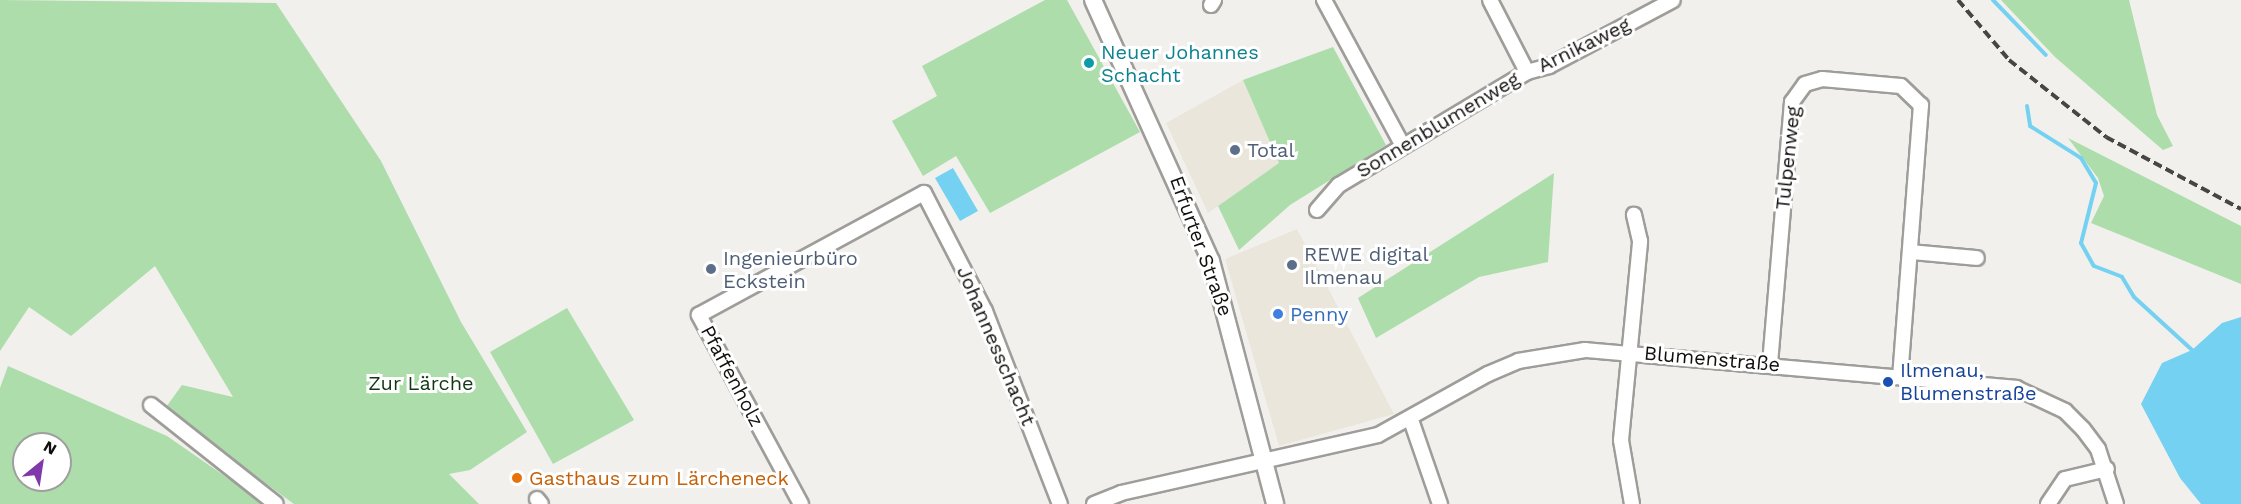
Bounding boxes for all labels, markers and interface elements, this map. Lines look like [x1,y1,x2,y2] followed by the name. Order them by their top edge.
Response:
[1534,12,1634,78] street label: Arnikaweg
[1101,40,1260,87] place label: Neuer Johannes Schacht
[1082,56,1096,70] marker: Neuer Johannes Schacht
[1352,67,1524,183] street label: Sonnenblumenweg
[1771,105,1805,211] street label: Tulpenweg
[1247,138,1295,162] place label: Total
[1228,143,1242,157] marker: Total
[1164,172,1238,320] street label: Erfurter Straße
[1304,242,1428,289] place label: REWE digital Ilmenau
[723,246,858,293] place label: Ingenieurbüro Eckstein
[1285,258,1299,272] marker: REWE digital Ilmenau
[704,262,718,276] marker: Ingenieurbüro Eckstein
[952,263,1040,429] street label: Johannesschacht
[1290,302,1348,326] place label: Penny
[1271,307,1285,321] marker: Penny
[695,321,769,431] street label: Pfaffenholz
[1643,341,1781,377] street label: Blumenstraße
[1900,358,2036,405] place label: Ilmenau, Blumenstraße
[368,371,474,395] park label: Zur Lärche
[1881,375,1895,389] marker: Ilmenau, Blumenstraße
[12,432,72,492] north arrow
[40,437,60,459] text: N
[529,466,789,490] place label: Gasthaus zum Lärcheneck
[510,471,524,485] marker: Gasthaus zum Lärcheneck

